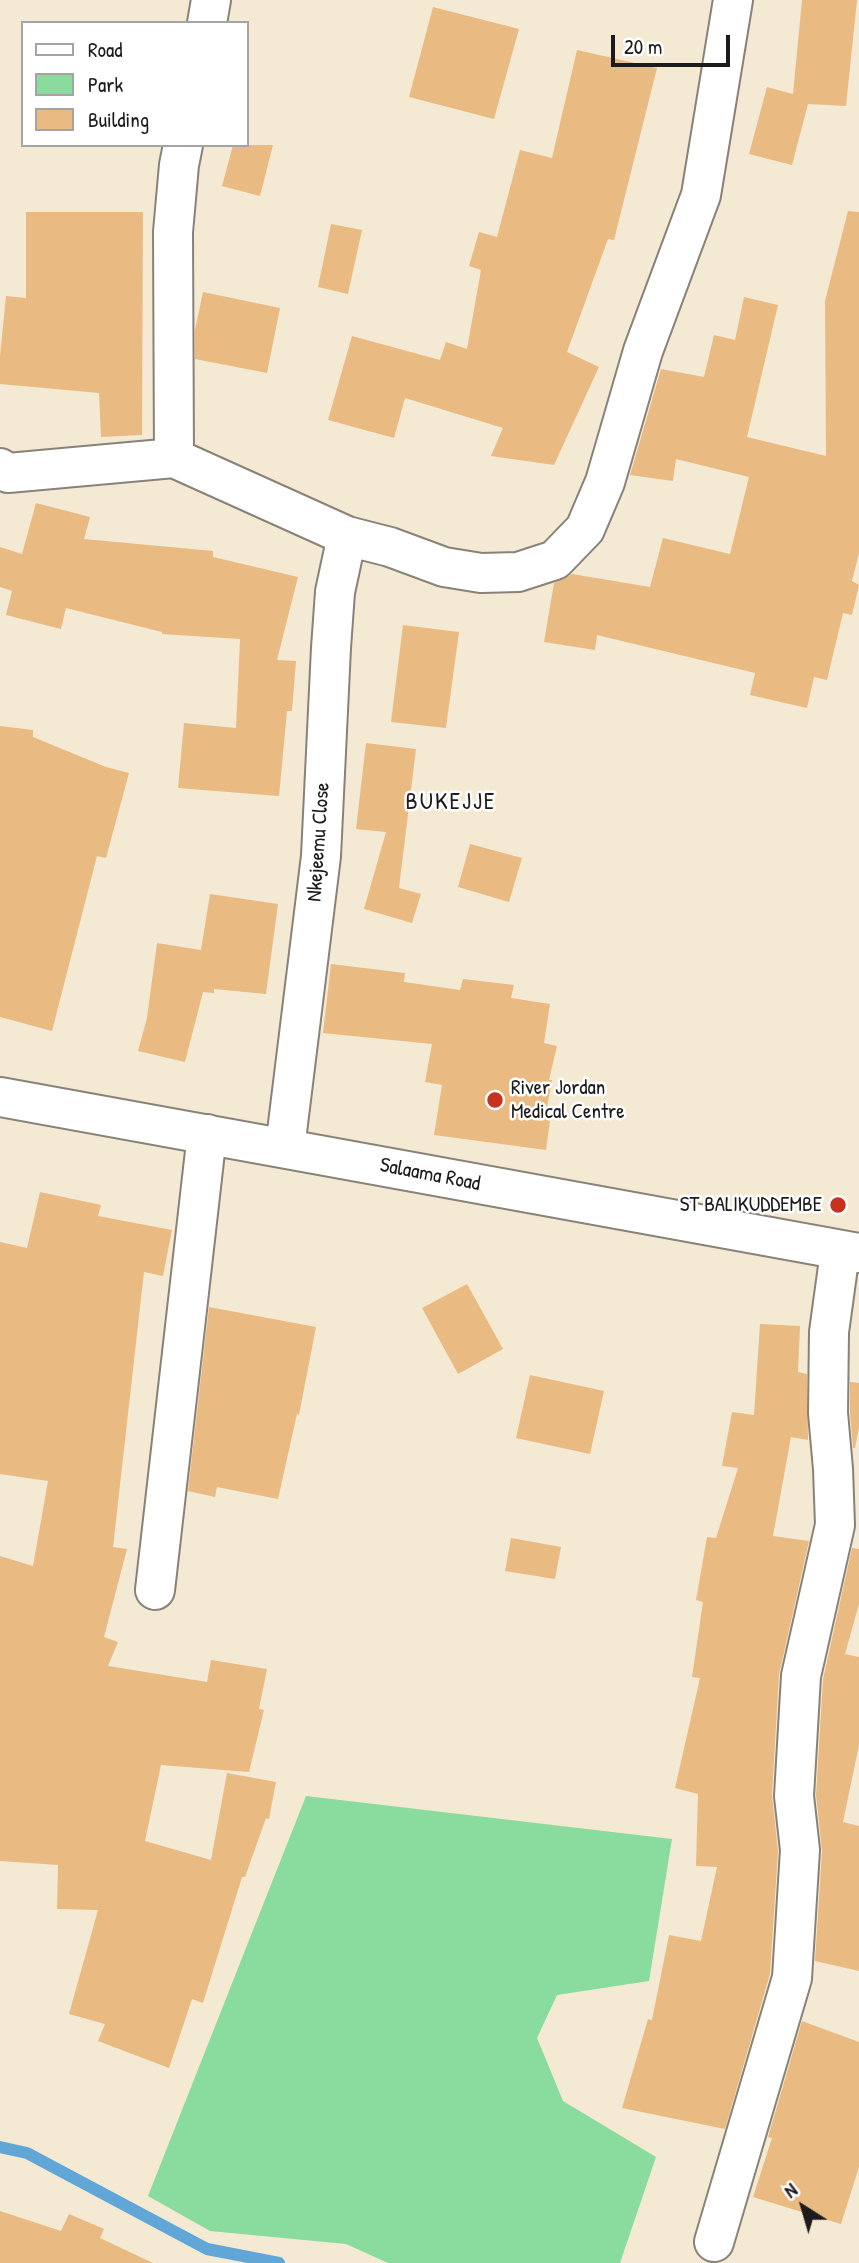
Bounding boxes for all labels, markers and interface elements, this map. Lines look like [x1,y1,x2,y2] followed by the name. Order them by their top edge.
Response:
[21,21,248,147] legend
[614,21,733,65] scale bar
[624,32,662,61] text: 20 m
[88,35,122,64] text: Road
[88,70,123,99] text: Park
[88,105,149,134] text: Building
[302,782,336,902] street label: Nkejeemu Close
[406,789,496,817] district label: BUKEJJE
[511,1075,625,1125] place label: River Jordan Medical Centre
[485,1090,505,1110] marker: River Jordan Medical Centre
[378,1153,482,1197] street label: Salaama Road
[680,1192,822,1218] place label: ST BALIKUDDEMBE
[828,1195,848,1215] marker: ST BALIKUDDEMBE
[768,2172,838,2242] north arrow
[778,2177,802,2204] text: N

